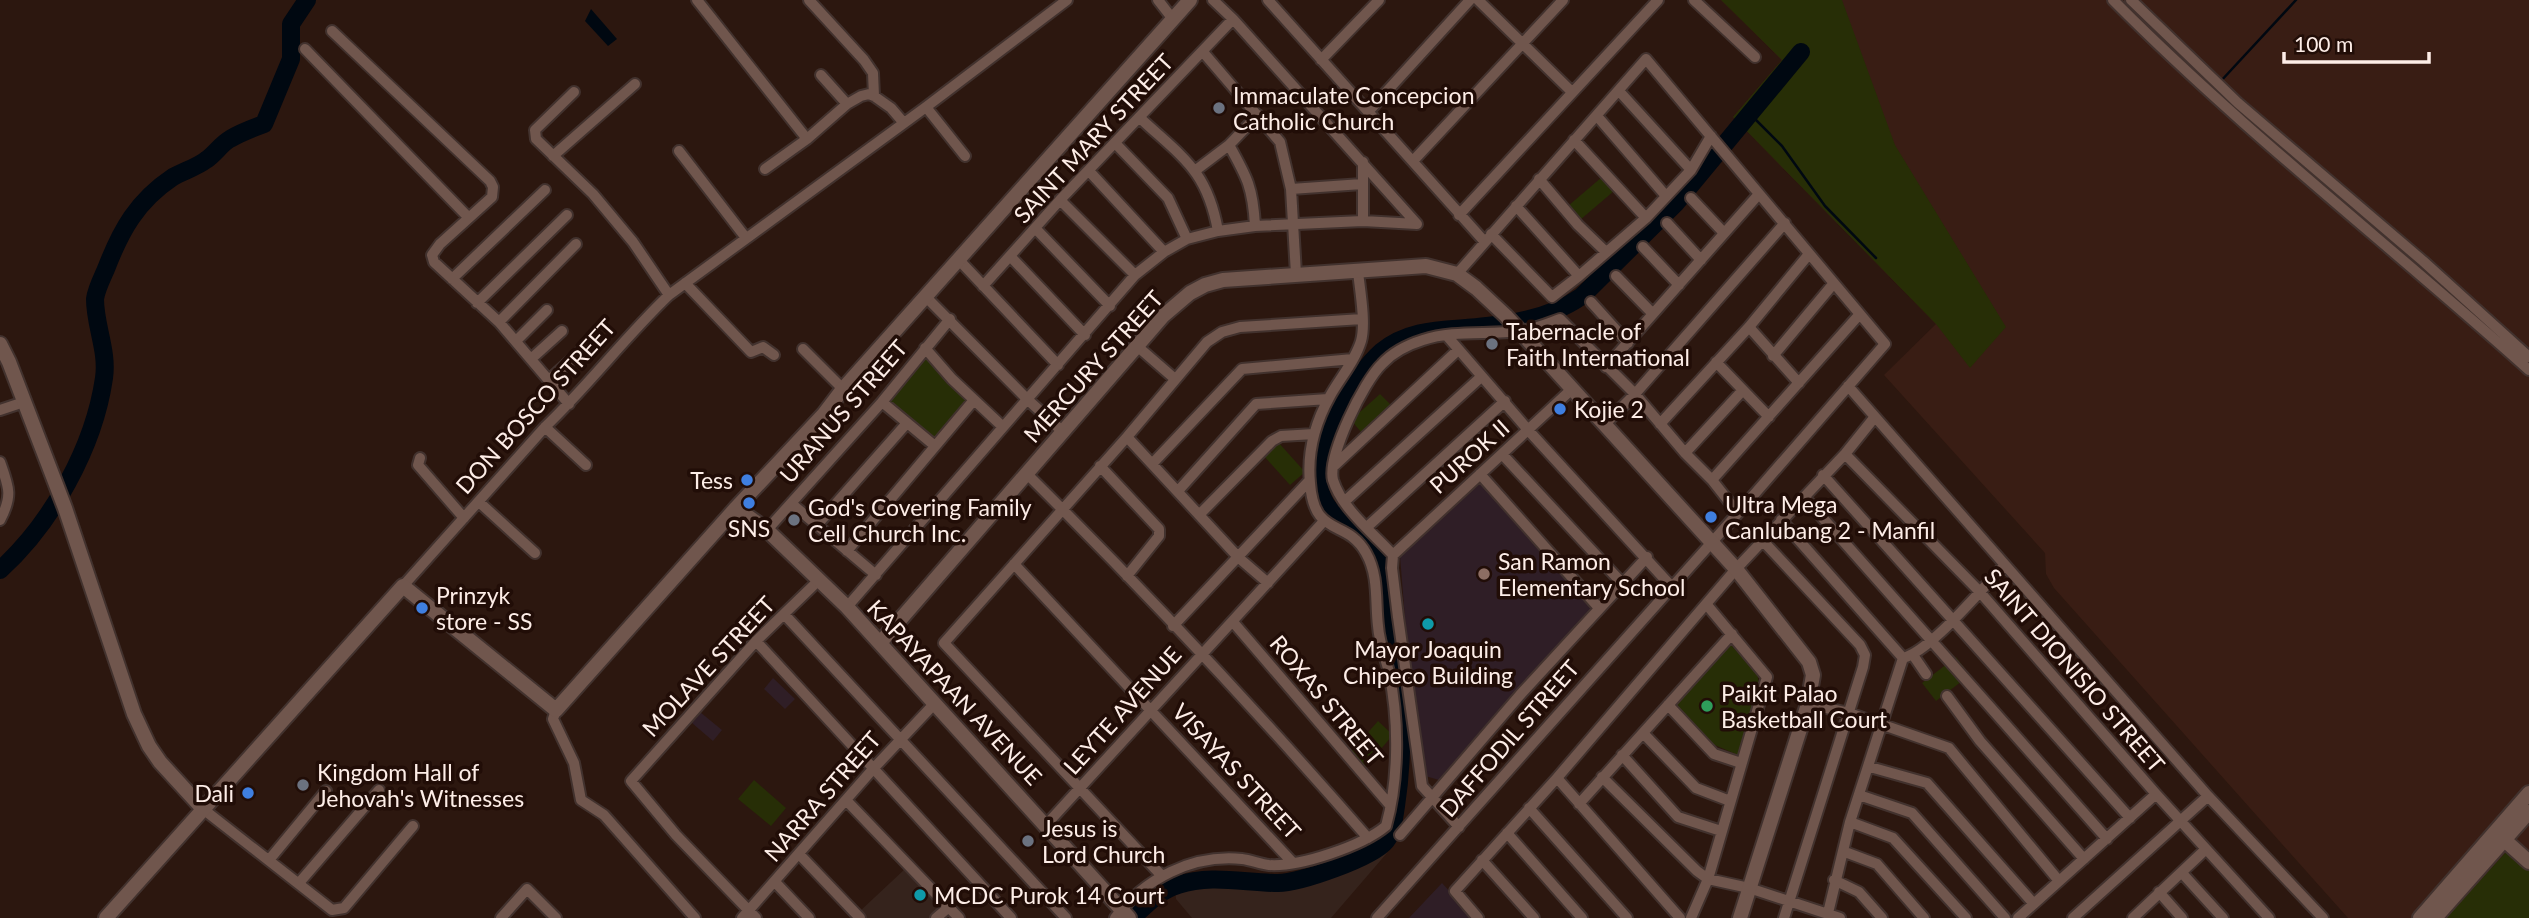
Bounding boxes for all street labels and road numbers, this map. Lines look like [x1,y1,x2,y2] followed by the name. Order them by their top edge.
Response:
[1007,47,1179,228] street label: SAINT MARY STREET
[1017,284,1169,448] street label: MERCURY STREET
[449,313,621,499] street label: DON BOSCO STREET
[773,333,913,488] street label: URANUS STREET
[1423,413,1515,499] street label: PUROK II
[1979,562,2171,778] street label: SAINT DIONISIO STREET
[636,590,780,742] street label: MOLAVE STREET
[862,594,1048,790] street label: KAPAYAPAAN AVENUE
[1264,629,1390,771] street label: ROXAS STREET
[1057,640,1187,780] street label: LEYTE AVENUE
[1433,654,1585,822] street label: DAFFODIL STREET
[1167,697,1307,845] street label: VISAYAS STREET
[758,725,886,867] street label: NARRA STREET

